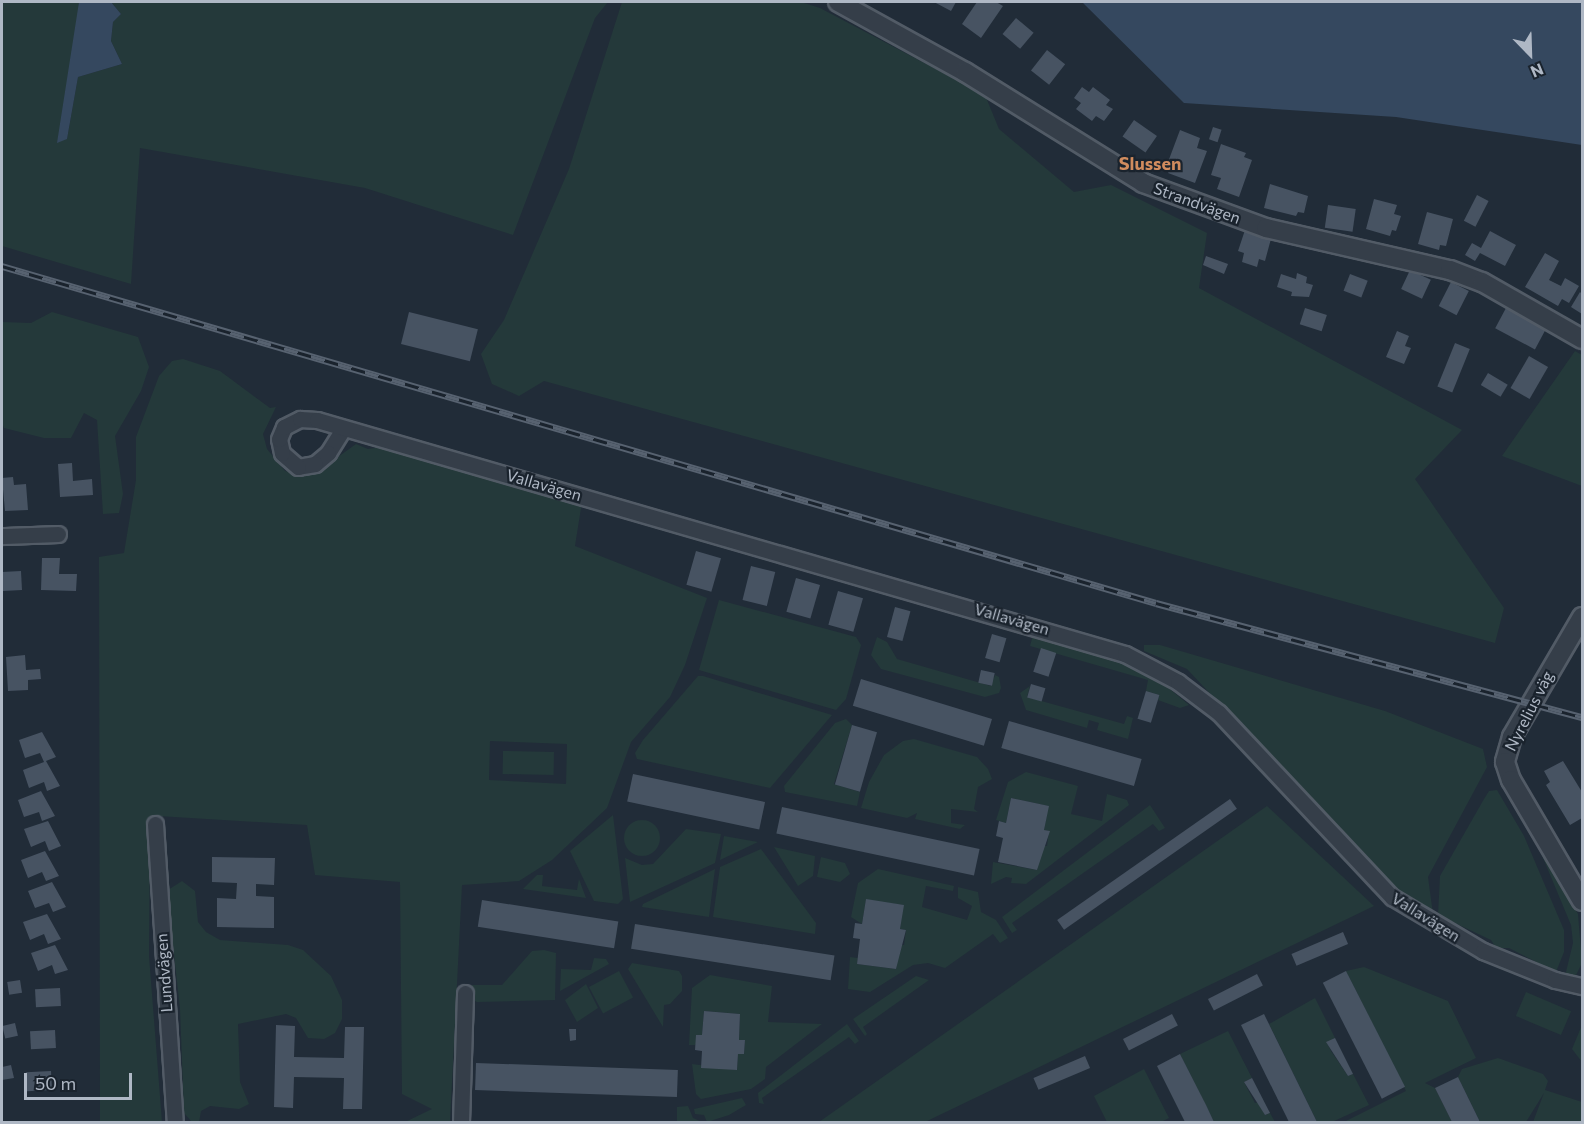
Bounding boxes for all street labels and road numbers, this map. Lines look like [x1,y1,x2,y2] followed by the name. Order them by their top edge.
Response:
[1151,178,1243,228] street label: Strandvägen
[504,465,584,505] street label: Vallavägen
[972,599,1052,639] street label: Vallavägen
[1501,668,1557,754] street label: Nyrelius väg
[1388,888,1464,946] street label: Vallavägen
[152,933,176,1013] street label: Lundvägen

